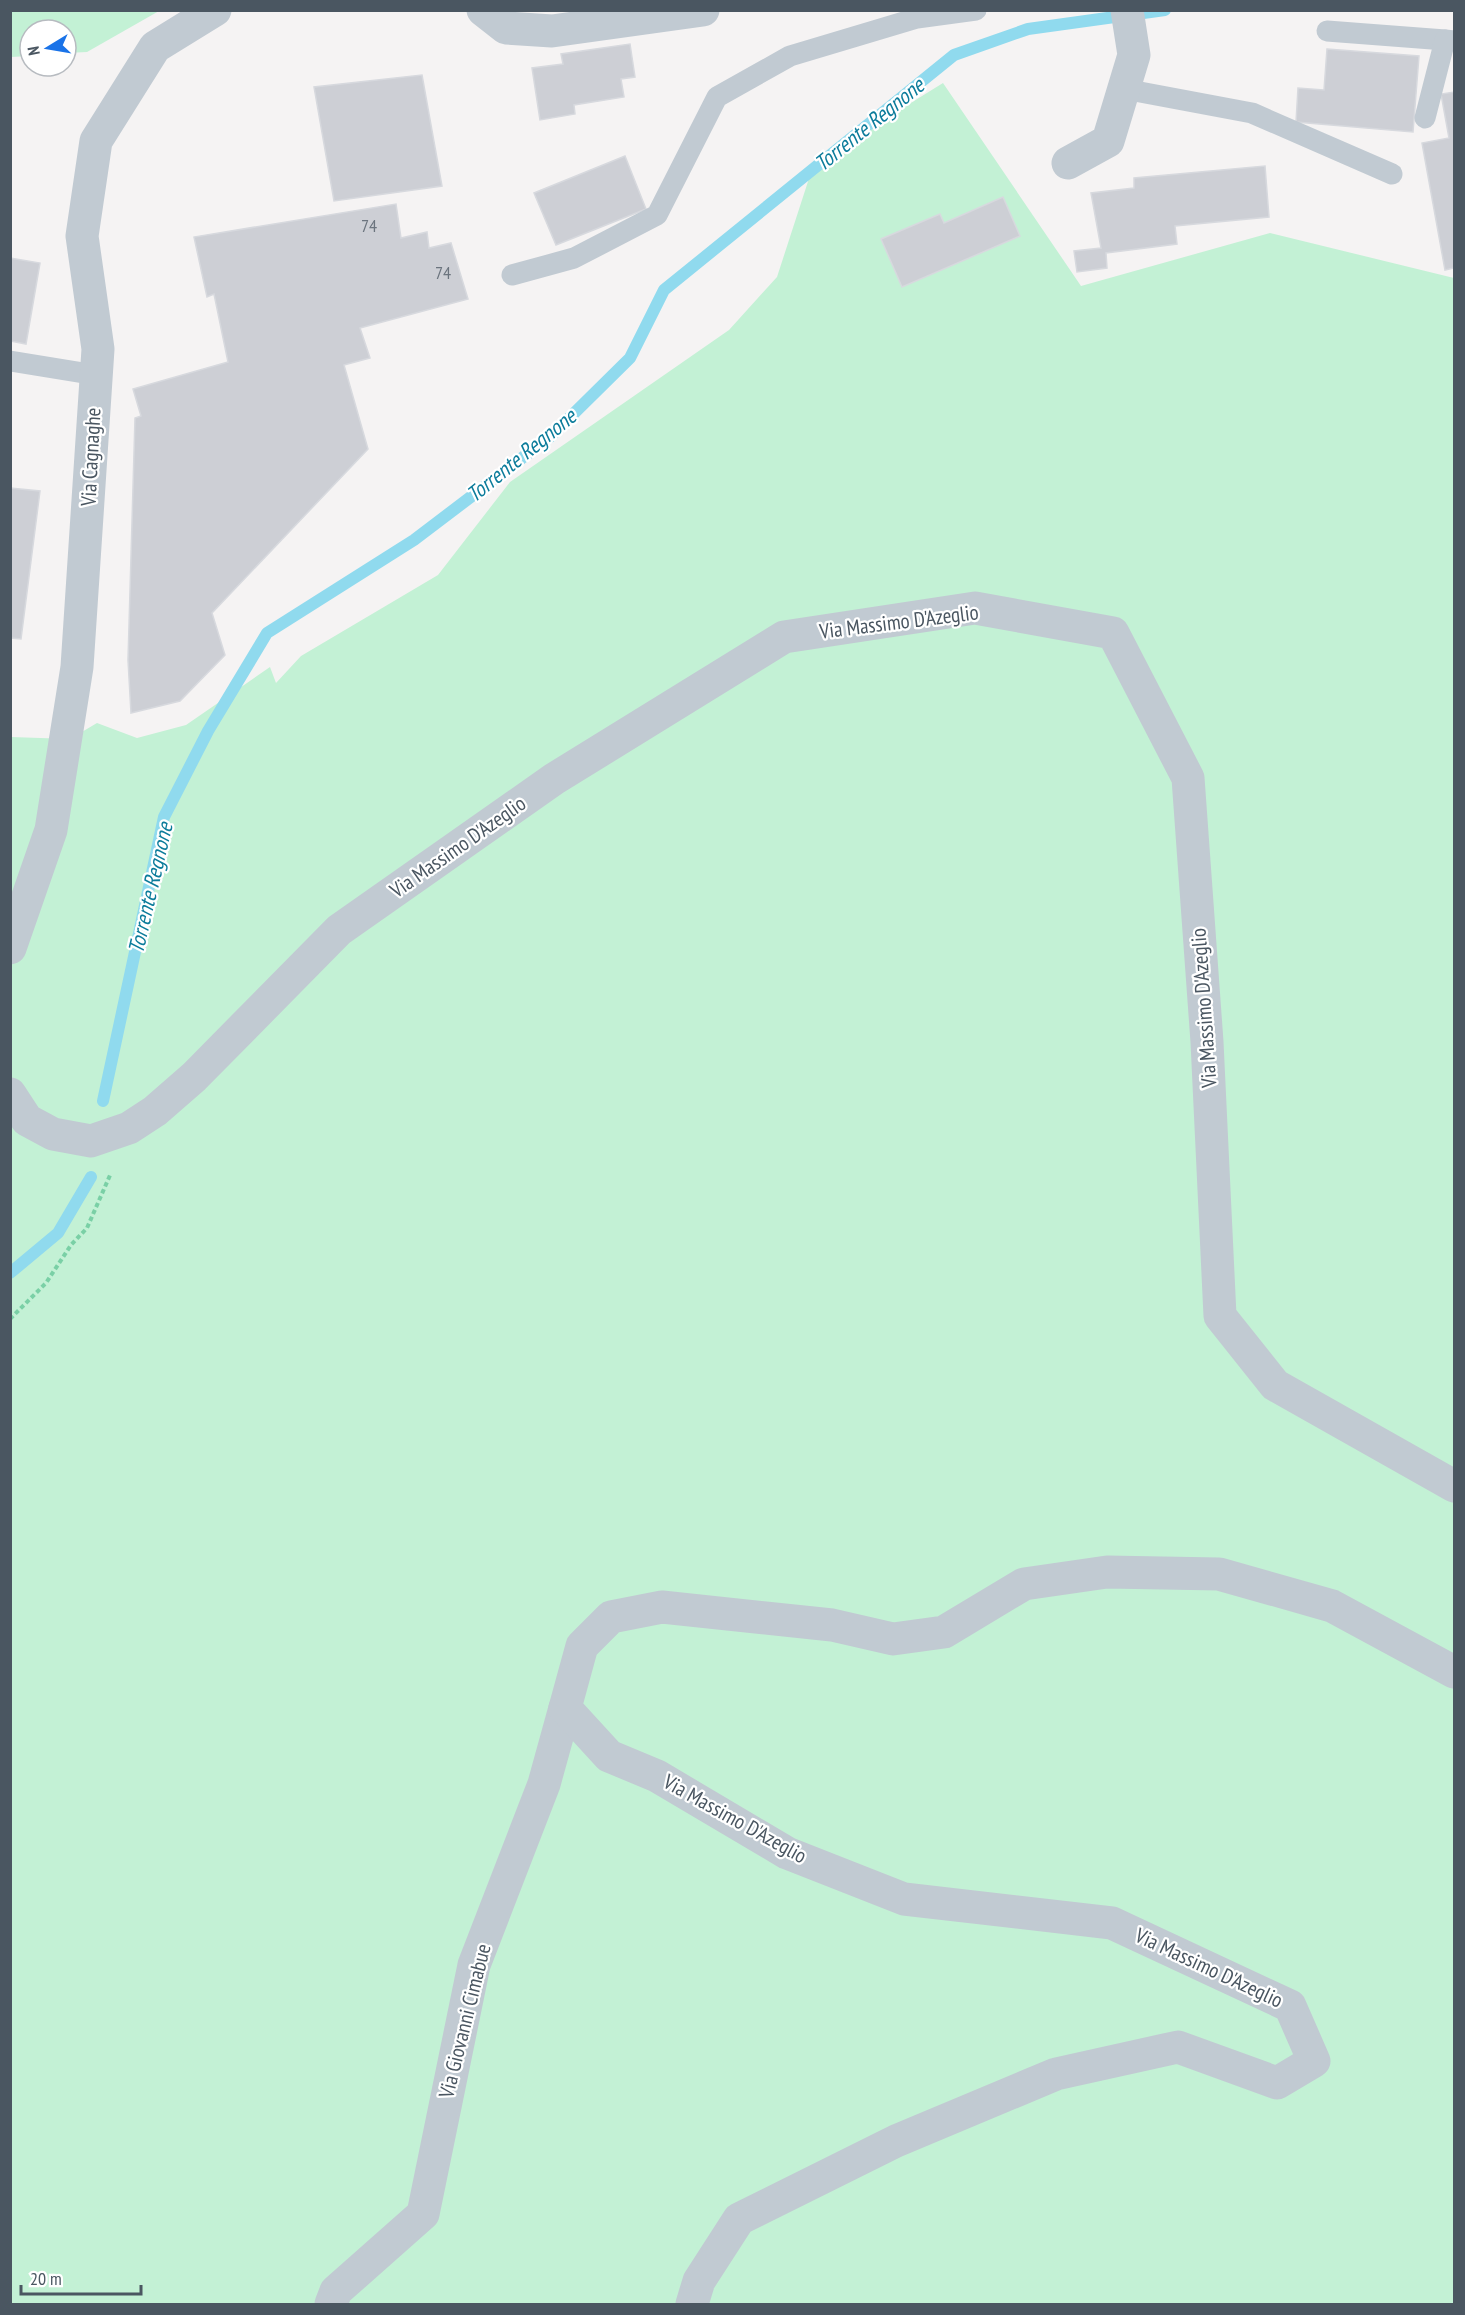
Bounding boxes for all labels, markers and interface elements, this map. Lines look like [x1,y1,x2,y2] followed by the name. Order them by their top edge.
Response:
[18,18,78,78] north arrow
[23,45,44,57] text: N
[808,70,931,177] water label: Torrente Regnone
[361,214,377,237] house number: 74
[435,261,451,284] house number: 74
[460,401,583,508] water label: Torrente Regnone
[74,407,107,508] street label: Via Cagnaghe
[817,598,980,645] street label: Via Massimo D'Azeglio
[384,790,531,904] street label: Via Massimo D'Azeglio
[121,818,179,956] water label: Torrente Regnone
[1184,927,1223,1090] street label: Via Massimo D'Azeglio
[658,1768,812,1869] street label: Via Massimo D'Azeglio
[1130,1921,1287,2014] street label: Via Massimo D'Azeglio
[432,1941,497,2102] street label: Via Giovanni Cimabue
[21,2258,141,2296] scale bar
[30,2267,62,2290] text: 20 m

